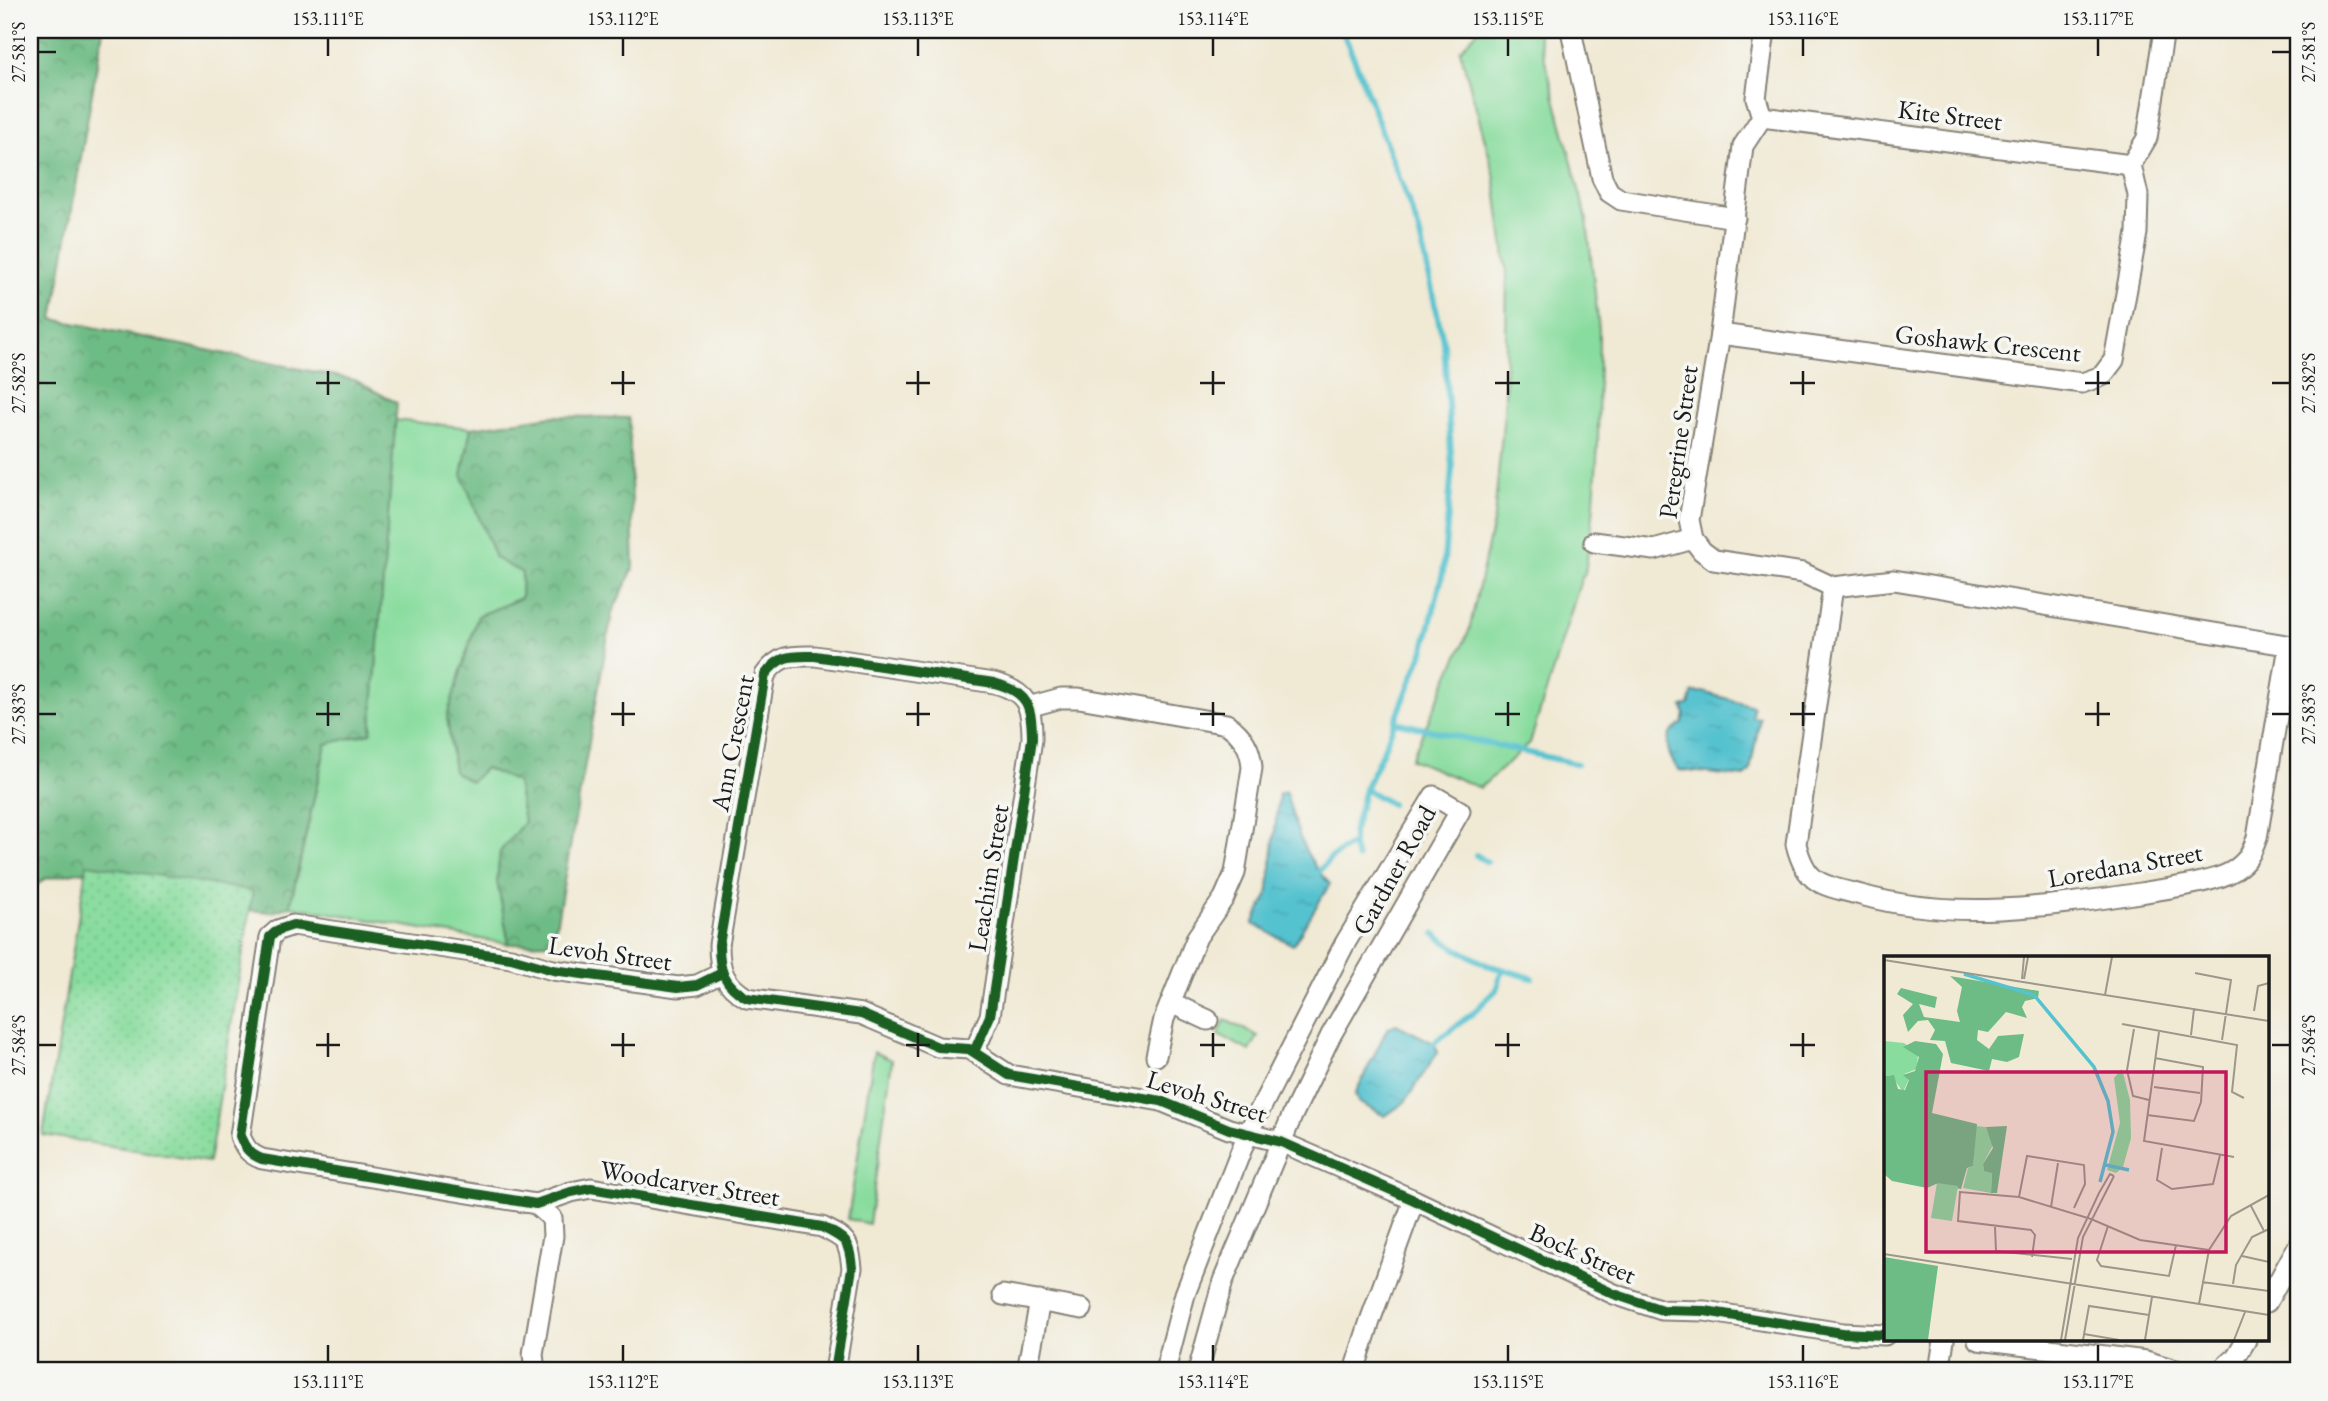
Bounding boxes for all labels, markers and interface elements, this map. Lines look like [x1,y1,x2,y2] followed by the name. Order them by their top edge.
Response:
[292,7,364,30] text: 153.111°E
[587,7,659,30] text: 153.112°E
[882,7,954,30] text: 153.113°E
[1177,7,1249,30] text: 153.114°E
[1472,7,1544,30] text: 153.115°E
[1767,7,1839,30] text: 153.116°E
[2062,7,2134,30] text: 153.117°E
[7,22,30,82] text: 27.581°S
[2297,22,2320,82] text: 27.581°S
[1896,92,2004,138] street label: Kite Street
[1894,316,2082,370] street label: Goshawk Crescent
[7,353,30,413] text: 27.582°S
[2297,353,2320,413] text: 27.582°S
[1650,363,1706,521] street label: Peregrine Street
[702,672,762,815] street label: Ann Crescent
[7,684,30,744] text: 27.583°S
[2297,684,2320,744] text: 27.583°S
[1344,798,1444,941] street label: Gardner Road
[960,802,1016,954] street label: Leachim Street
[2045,835,2205,895] street label: Loredana Street
[546,928,674,978] street label: Levoh Street
[1884,956,2268,1342] inset map
[7,1015,30,1075] text: 27.584°S
[2297,1015,2320,1075] text: 27.584°S
[1143,1062,1271,1130] street label: Levoh Street
[598,1152,782,1214] street label: Woodcarver Street
[1524,1214,1642,1292] street label: Bock Street
[292,1370,364,1393] text: 153.111°E
[587,1370,659,1393] text: 153.112°E
[882,1370,954,1393] text: 153.113°E
[1177,1370,1249,1393] text: 153.114°E
[1472,1370,1544,1393] text: 153.115°E
[1767,1370,1839,1393] text: 153.116°E
[2062,1370,2134,1393] text: 153.117°E

